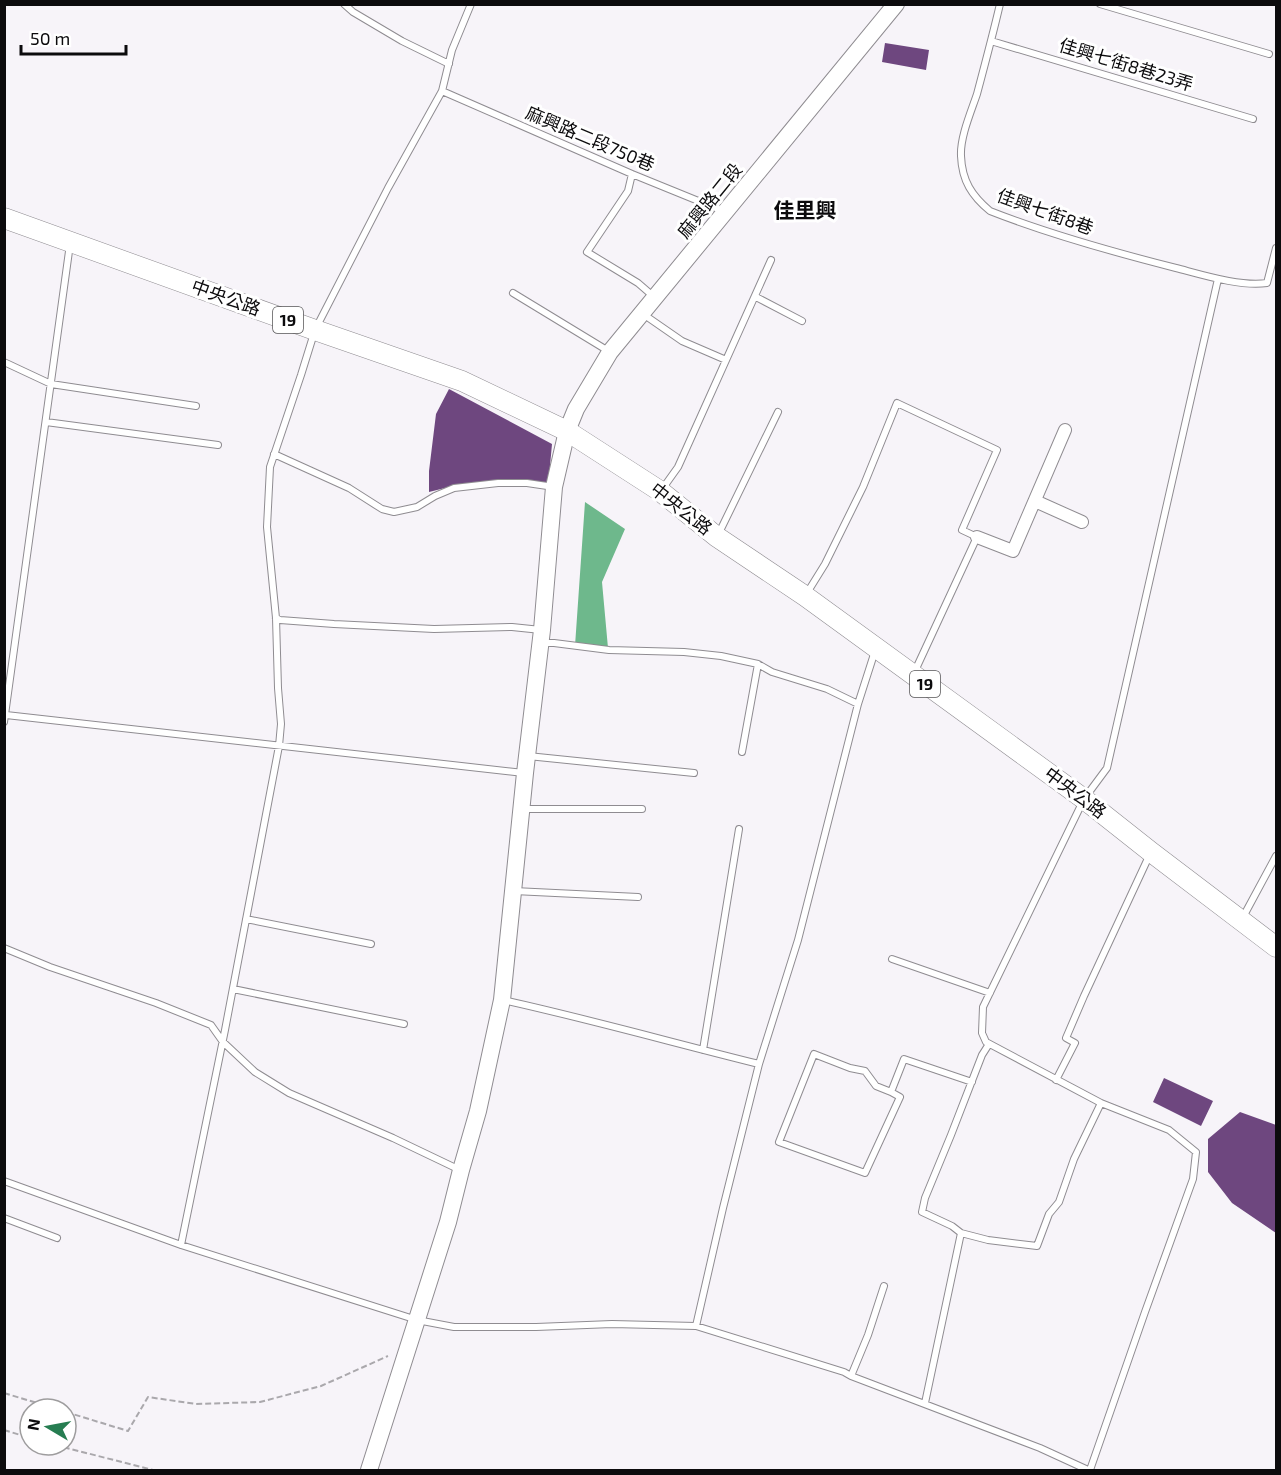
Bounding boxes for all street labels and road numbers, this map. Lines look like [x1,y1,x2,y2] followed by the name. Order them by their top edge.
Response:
[1057,33,1196,95] street label: 佳興七街8巷23弄
[523,101,658,175] street label: 麻興路二段750巷
[672,158,746,242] street label: 麻興路二段
[994,183,1097,239] street label: 佳興七街8巷
[189,274,264,320] street label: 中央公路
[273,307,303,333] road number: 19
[646,477,717,539] street label: 中央公路
[910,671,940,697] road number: 19
[1040,762,1111,823] street label: 中央公路

